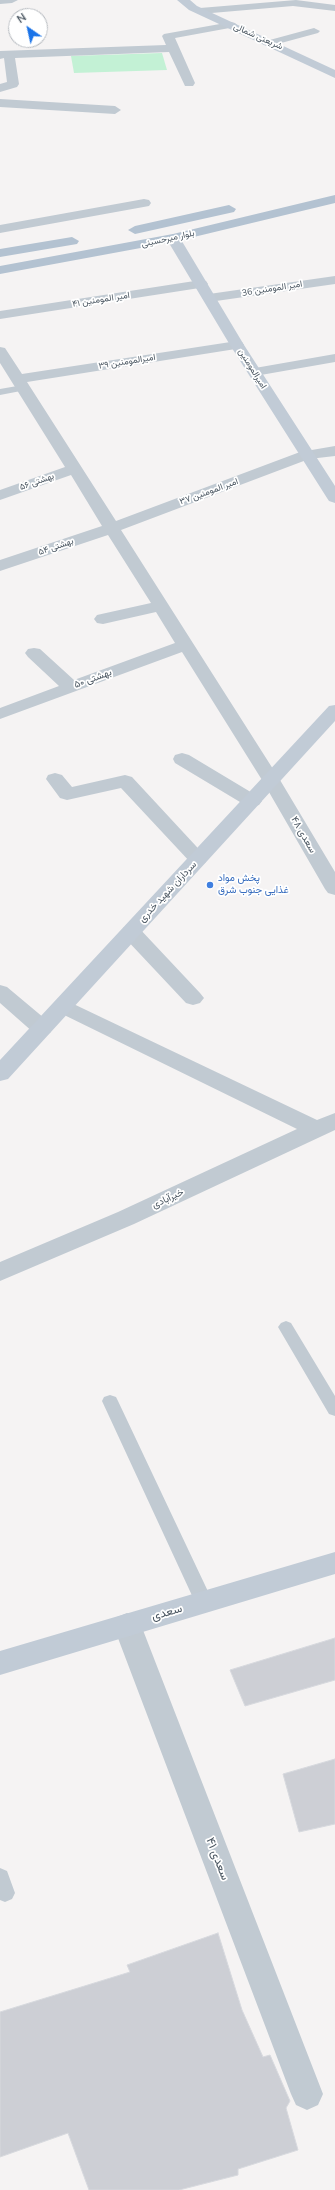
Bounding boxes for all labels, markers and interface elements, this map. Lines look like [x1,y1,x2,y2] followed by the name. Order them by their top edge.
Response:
[8,8,48,48] north arrow
[14,10,29,27] text: N
[232,21,284,53] street label: شریعتی شمالی
[141,228,195,250] street label: بلوار میرحسینی
[241,279,303,299] street label: امیر المومنین 36
[71,290,131,310] street label: امیر المومنین ۴۱
[235,347,269,391] street label: امیرالمومنین
[98,352,156,372] street label: امیرالمومنین ۳۹
[18,471,56,493] street label: بهشتی ۵۶
[178,476,240,508] street label: امیر المومنین ۳۷
[37,536,75,558] street label: بهشتی ۵۴
[73,667,113,691] street label: بهشتی ۵۰
[288,815,318,855] street label: سعدی ۴۸
[137,859,199,925] street label: سرداران شهید خدری
[218,873,289,896] place label: پخش مواد غذایی جنوب شرق
[205,880,215,890] marker: پخش مواد غذایی جنوب شرق
[150,1186,186,1212] street label: خیرآبادی
[150,1602,184,1624] street label: سعدی
[202,1836,232,1882] street label: سعدی ۴۱

